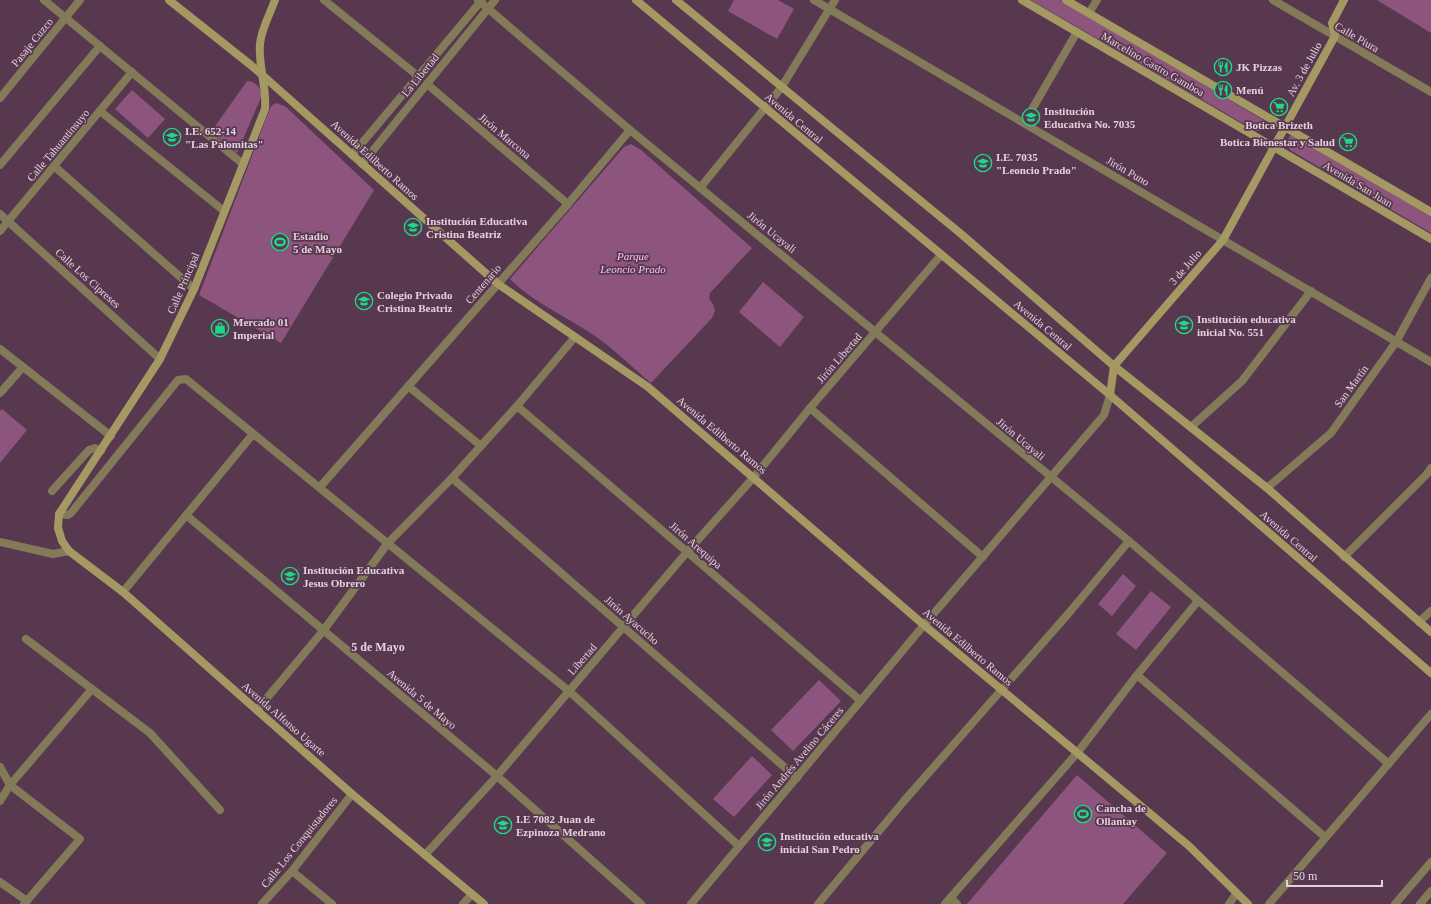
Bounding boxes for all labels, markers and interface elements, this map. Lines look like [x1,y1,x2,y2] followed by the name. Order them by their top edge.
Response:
[9,15,56,69] street label: Pasaje Cuzco
[1333,20,1381,55] street label: Calle Piura
[1099,30,1207,98] street label: Marcelino Castro Gamboa
[1284,39,1324,98] street label: Av. 3 de Julio
[399,51,441,99] street label: La Libertad
[1213,57,1233,77] restaurant icon: JK Pizzas
[1236,61,1283,73] place label: JK Pizzas
[1213,80,1233,100] restaurant icon: Menú
[1236,84,1264,96] place label: Menú
[763,90,825,146] street label: Avenida Central
[1269,97,1289,117] supermarket icon: Botica Brizeth
[1044,105,1136,130] place label: Institución Educativa No. 7035
[24,106,92,183] street label: Calle Tahuantinsuyo
[1021,107,1041,127] school or university icon: Institución Educativa No. 7035
[477,111,533,161] street label: Jirón Marcona
[329,118,421,202] street label: Avenida Edilberto Ramos
[1245,119,1313,131] place label: Botica Brizeth
[185,125,264,150] place label: I.E. 652-14 "Las Palomitas"
[162,127,182,147] school or university icon: I.E. 652-14 "Las Palomitas"
[1338,132,1358,152] supermarket icon: Botica Bienestar y Salud
[1220,136,1335,148] place label: Botica Bienestar y Salud
[996,151,1077,176] place label: I.E. 7035 "Leoncio Prado"
[973,153,993,173] school or university icon: I.E. 7035 "Leoncio Prado"
[1104,154,1152,188] street label: Jirón Puno
[1321,159,1395,210] street label: Avenida San Juan
[745,209,799,255] street label: Jirón Ucayali
[426,215,528,240] place label: Institución Educativa Cristina Beatriz
[403,217,423,237] school or university icon: Institución Educativa Cristina Beatriz
[293,230,342,255] place label: Estadio 5 de Mayo
[270,232,290,252] sports icon: Estadio 5 de Mayo
[53,246,123,310] street label: Calle Los Cipreses
[1166,247,1204,287] street label: 3 de Julio
[165,250,201,316] street label: Calle Principal
[599,250,666,275] park label: Parque Leoncio Prado
[463,261,504,306] street label: Centenario
[377,289,453,314] place label: Colegio Privado Cristina Beatriz
[354,291,374,311] school or university icon: Colegio Privado Cristina Beatriz
[1012,297,1074,353] street label: Avenida Central
[1197,313,1296,338] place label: Institución educativa inicial No. 551
[1174,315,1194,335] school or university icon: Institución educativa inicial No. 551
[233,316,289,341] place label: Mercado 01 Imperial
[210,318,230,338] shop icon: Mercado 01 Imperial
[814,330,864,385] street label: Jirón Libertad
[1332,362,1371,409] street label: San Martín
[675,394,769,476] street label: Avenida Edilberto Ramos
[995,415,1047,463] street label: Jirón Ucayali
[1258,508,1320,564] street label: Avenida Central
[668,519,725,571] street label: Jirón Arequipa
[303,564,405,589] place label: Institución Educativa Jesus Obrero
[280,566,300,586] school or university icon: Institución Educativa Jesus Obrero
[603,593,662,647] street label: Jirón Ayacucho
[921,606,1015,688] street label: Avenida Edilberto Ramos
[351,640,405,654] district label: 5 de Mayo
[565,641,599,677] street label: Libertad
[385,667,459,732] street label: Avenida 5 de Mayo
[240,679,328,759] street label: Avenida Alfonso Ugarte
[753,704,845,812] street label: Jirón Andrés Avelino Cáceres
[259,794,339,890] street label: Calle Los Conquistadores
[1096,802,1146,827] place label: Cancha de Ollantay
[1073,804,1093,824] sports icon: Cancha de Ollantay
[516,813,606,838] place label: I.E 7082 Juan de Ezpinoza Medrano
[493,815,513,835] school or university icon: I.E 7082 Juan de Ezpinoza Medrano
[780,830,879,855] place label: Institución educativa inicial San Pedro
[757,832,777,852] school or university icon: Institución educativa inicial San Pedro
[1287,862,1382,888] scale bar
[1293,869,1318,883] text: 50 m

